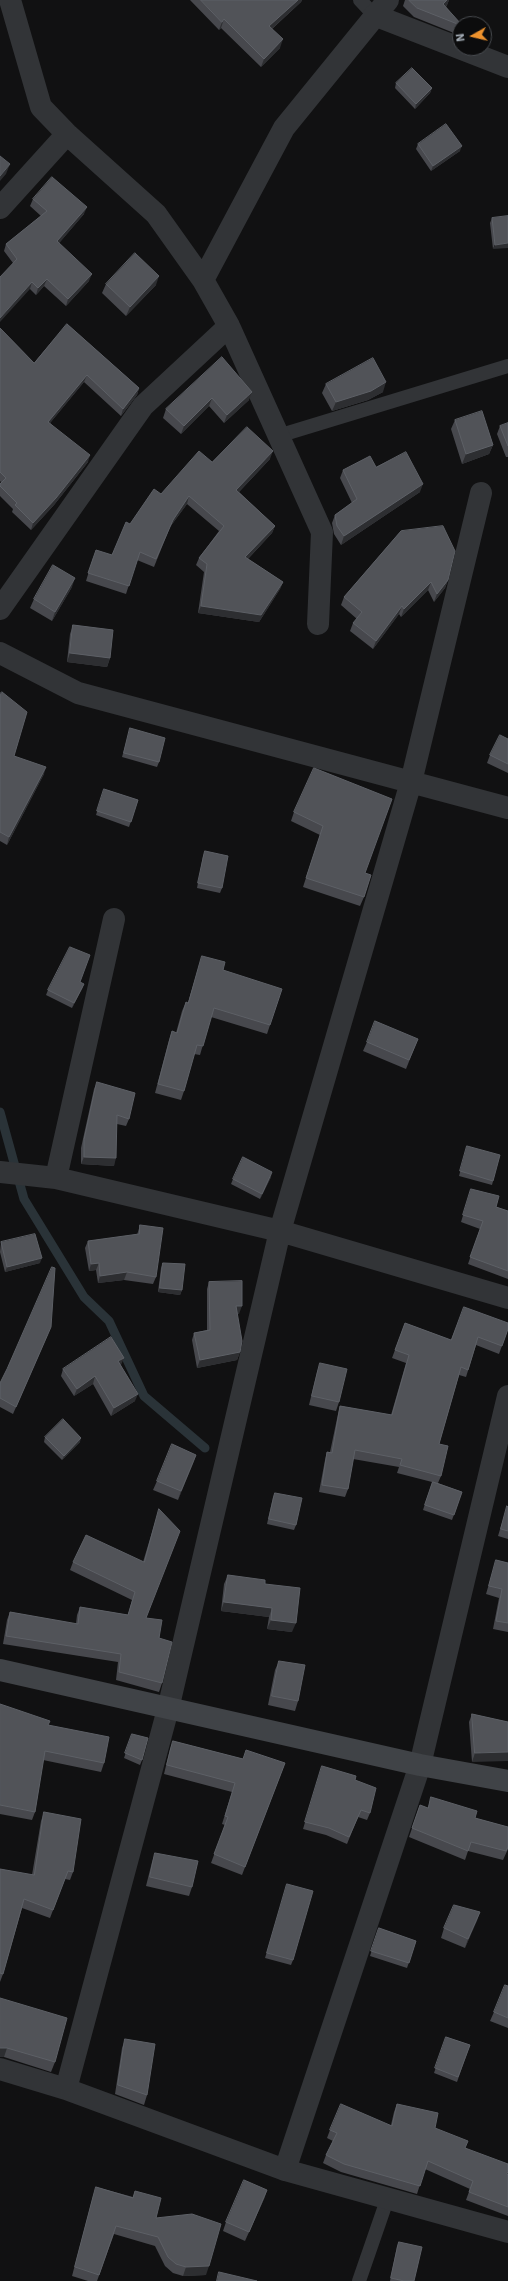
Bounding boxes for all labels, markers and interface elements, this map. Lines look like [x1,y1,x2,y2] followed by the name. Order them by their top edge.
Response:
[452,16,492,56] north arrow
[454,33,468,43] text: N

